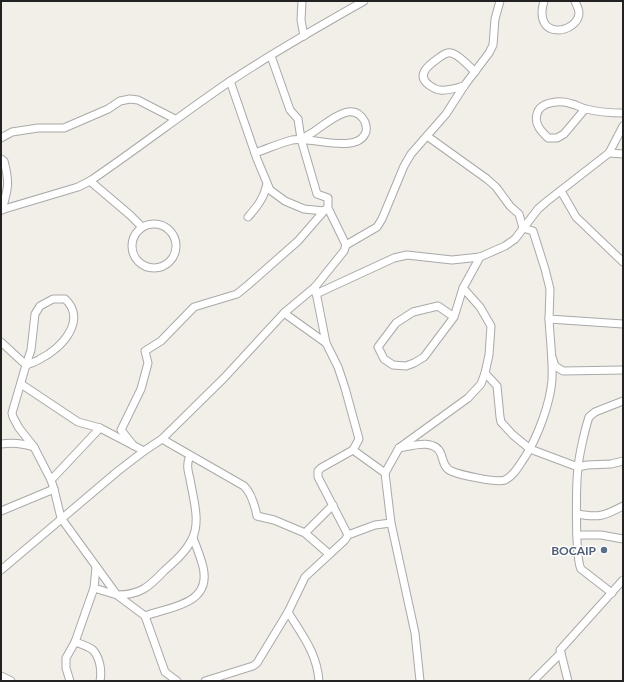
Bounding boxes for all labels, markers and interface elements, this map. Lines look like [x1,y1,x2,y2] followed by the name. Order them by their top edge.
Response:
[551,543,597,558] place label: BOCAIP
[599,545,609,555] marker: BOCAIP

